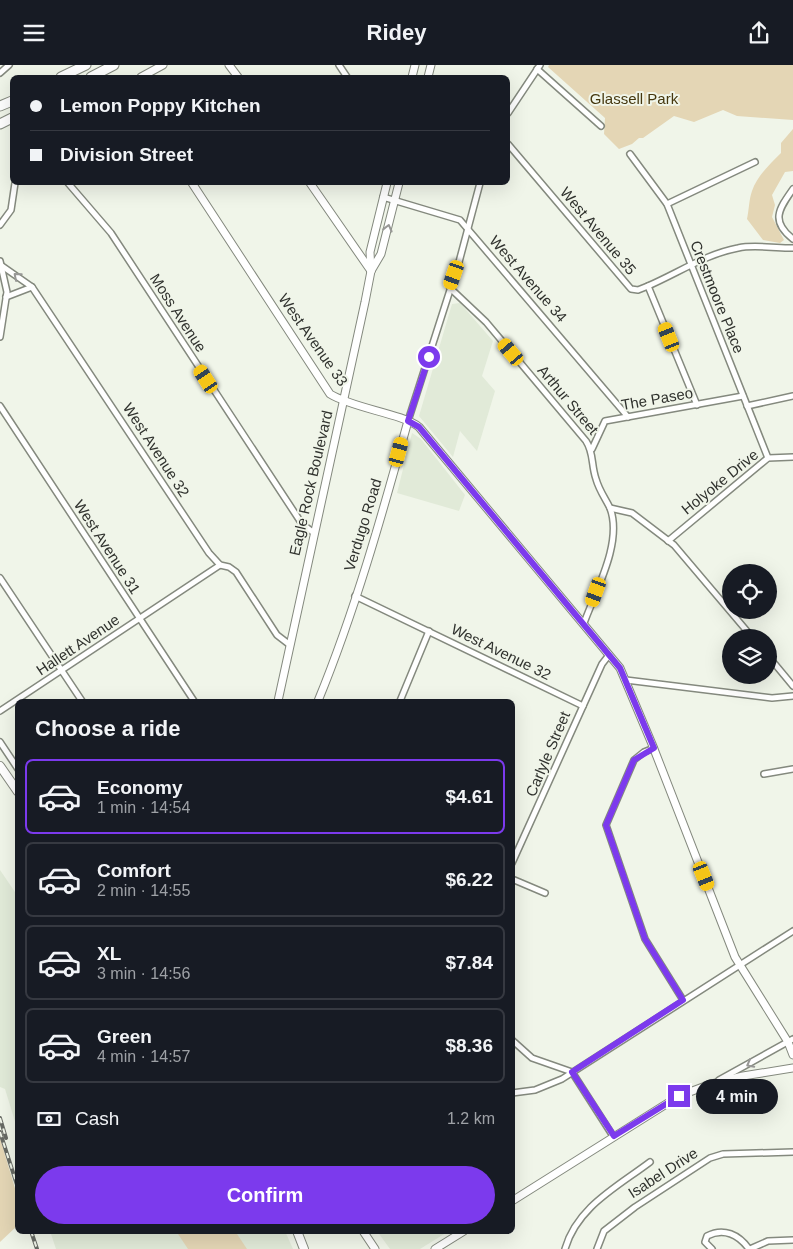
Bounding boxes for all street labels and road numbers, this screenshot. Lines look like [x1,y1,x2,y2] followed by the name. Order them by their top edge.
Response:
[557,184,640,278] street label: West Avenue 35
[486,232,570,325] street label: West Avenue 34
[687,238,748,356] street label: Crestmoore Place
[147,270,210,355] street label: Moss Avenue
[275,290,352,389] street label: West Avenue 33
[535,362,603,438] street label: Arthur Street
[620,384,694,413] street label: The Paseo
[120,400,193,500] street label: West Avenue 32
[286,409,335,557] street label: Eagle Rock Boulevard
[678,446,761,518] street label: Holyoke Drive
[340,477,385,573] street label: Verdugo Road
[71,497,144,597] street label: West Avenue 31
[33,611,122,679] street label: Hallett Avenue
[449,620,554,683] street label: West Avenue 32
[522,708,573,799] street label: Carlyle Street
[625,1144,701,1201] street label: Isabel Drive

